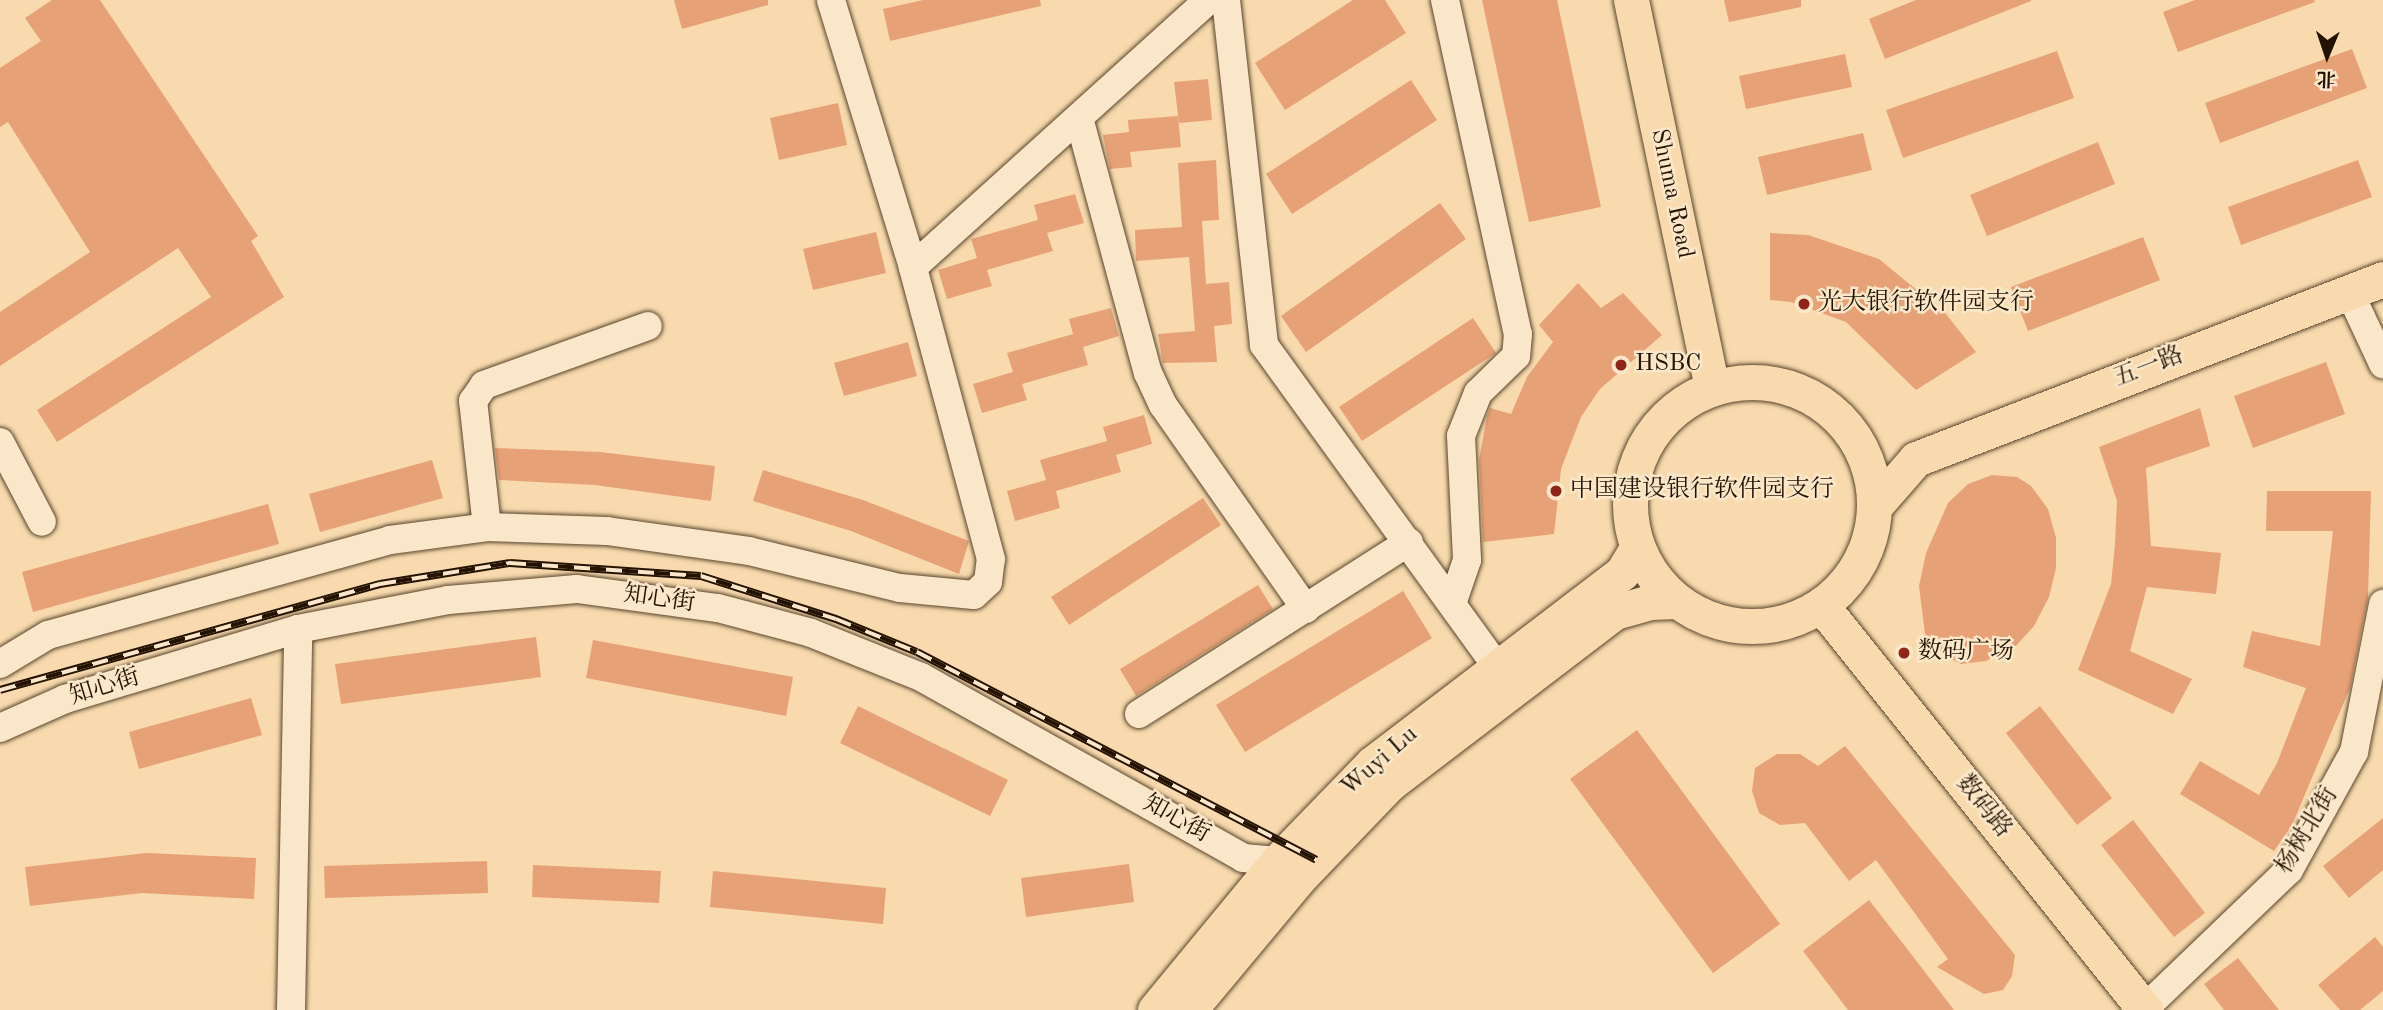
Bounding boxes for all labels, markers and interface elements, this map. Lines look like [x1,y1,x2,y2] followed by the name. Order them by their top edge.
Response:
[2292,21,2362,91] north arrow
[2316,68,2336,87] text: 北
[1643,127,1699,261] street label: Shuma Road
[1818,290,2034,318] place label: 光大银行软件园支行
[1796,296,1812,312] marker: 光大银行软件园支行
[2110,342,2188,394] street label: 五一路
[1635,351,1701,379] place label: HSBC
[1613,357,1629,373] marker: HSBC
[1570,477,1834,505] place label: 中国建设银行软件园支行
[1548,483,1564,499] marker: 中国建设银行软件园支行
[621,581,697,619] street label: 知心街
[1918,639,2014,667] place label: 数码广场
[1896,645,1912,661] marker: 数码广场
[66,664,144,712] street label: 知心街
[1336,721,1424,803] street label: Wuyi Lu
[1949,770,2017,844] street label: 数码路
[2271,782,2345,880] street label: 杨树北街
[1138,790,1214,850] street label: 知心街

